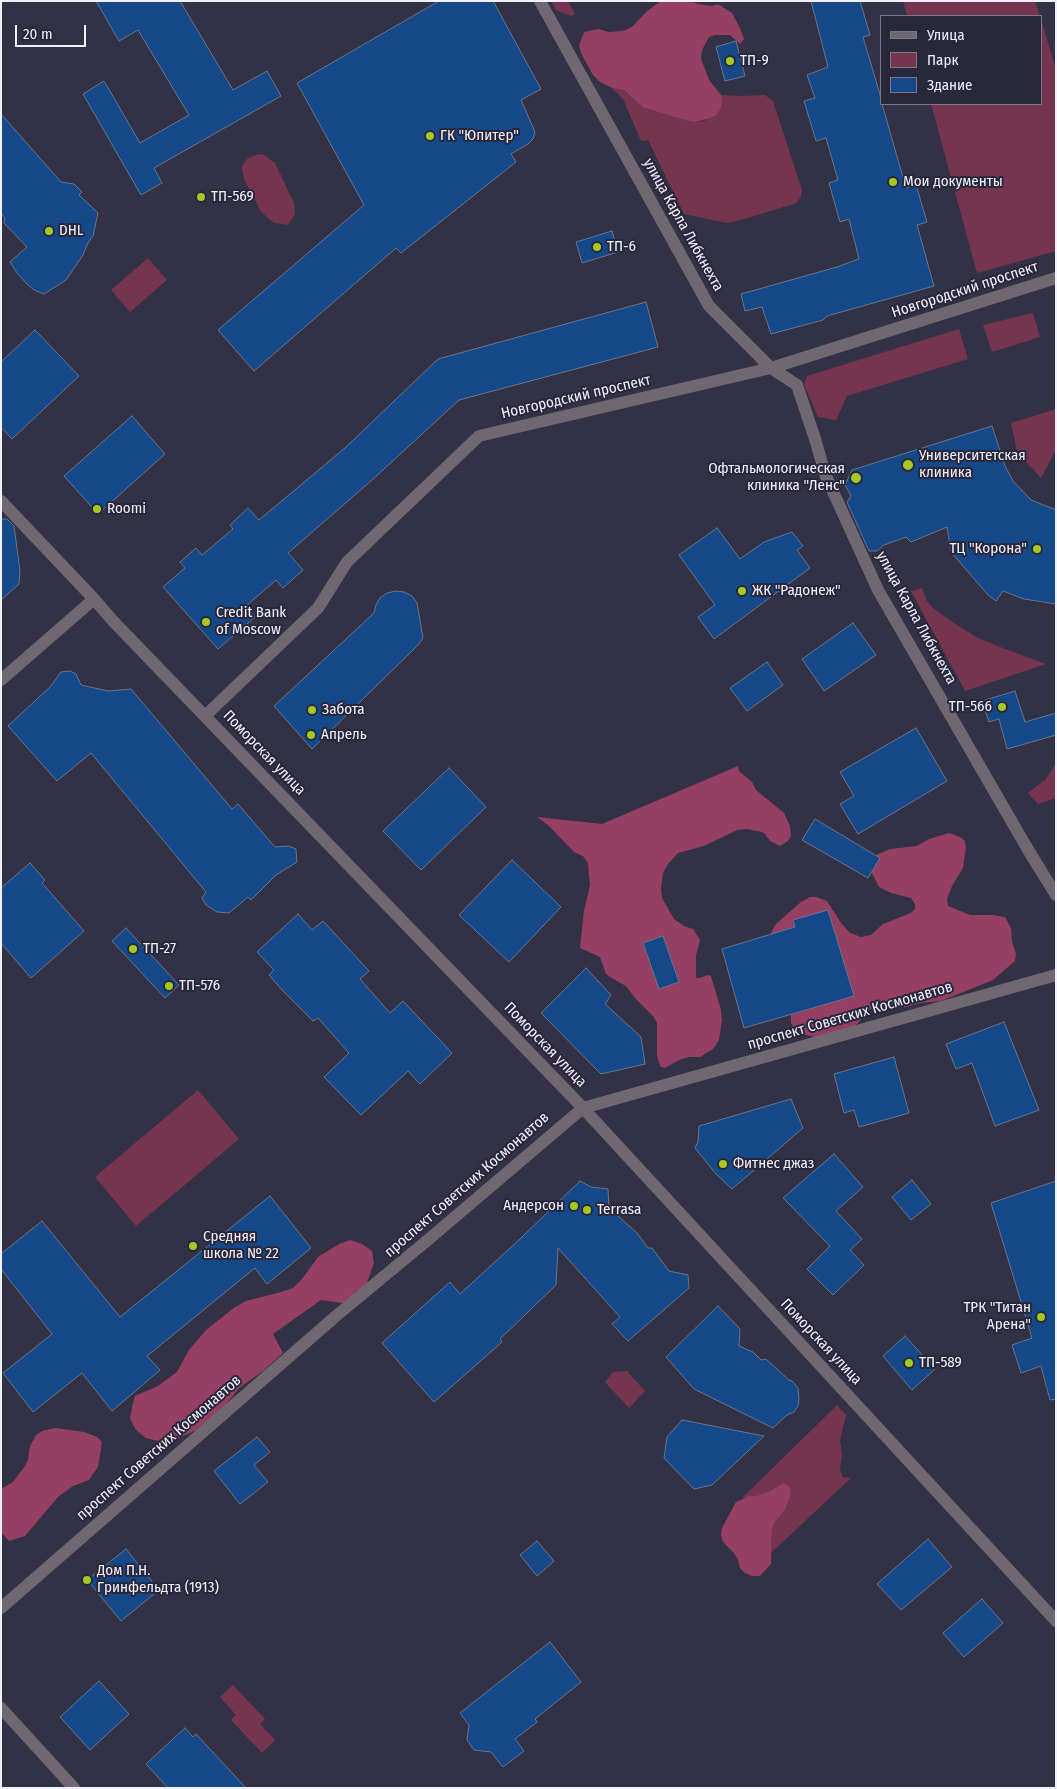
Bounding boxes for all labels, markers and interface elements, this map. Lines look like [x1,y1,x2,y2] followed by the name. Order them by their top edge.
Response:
[18,15,89,47] scale bar
[880,15,1042,105] legend
[23,25,53,43] text: 20 m
[927,26,965,44] text: Улица
[927,51,958,69] text: Парк
[740,52,769,70] place label: ТП-9
[724,55,736,67] marker: ТП-9
[927,76,973,94] text: Здание
[440,127,519,145] place label: ГК "Юпитер"
[424,130,436,142] marker: ГК "Юпитер"
[639,155,727,295] street label: улица Карла Либкнехта
[903,173,1003,191] place label: Мои документы
[887,176,899,188] marker: Мои документы
[211,188,254,206] place label: ТП-569
[195,191,207,203] marker: ТП-569
[59,222,83,240] place label: DHL
[43,225,55,237] marker: DHL
[607,238,636,256] place label: ТП-6
[591,241,603,253] marker: ТП-6
[890,258,1040,322] street label: Новгородский проспект
[499,371,653,423] street label: Новгородский проспект
[919,447,1026,482] place label: Университетская клиника
[901,458,915,472] marker: Университетская клиника
[708,460,845,495] place label: Офтальмологическая клиника "Ленс"
[849,471,863,485] marker: Офтальмологическая клиника "Ленс"
[107,500,146,518] place label: Roomi
[91,503,103,515] marker: Roomi
[949,540,1027,558] place label: ТЦ "Корона"
[1031,543,1043,555] marker: ТЦ "Корона"
[872,548,960,688] street label: улица Карла Либкнехта
[752,582,841,600] place label: ЖК "Радонеж"
[736,585,748,597] marker: ЖК "Радонеж"
[216,604,286,639] place label: Credit Bank of Moscow
[200,616,212,628] marker: Credit Bank of Moscow
[949,698,992,716] place label: ТП-566
[322,701,365,719] place label: Забота
[996,701,1008,713] marker: ТП-566
[306,704,318,716] marker: Забота
[219,707,309,799] street label: Поморская улица
[321,726,367,744] place label: Апрель
[305,729,317,741] marker: Апрель
[143,940,176,958] place label: ТП-27
[127,943,139,955] marker: ТП-27
[179,977,220,995] place label: ТП-576
[746,978,954,1054] street label: проспект Советских Космонавтов
[163,980,175,992] marker: ТП-576
[500,999,590,1091] street label: Поморская улица
[381,1109,553,1261] street label: проспект Советских Космонавтов
[733,1155,814,1173] place label: Фитнес джаз
[717,1158,729,1170] marker: Фитнес джаз
[503,1197,564,1215] place label: Андерсон
[568,1200,580,1212] marker: Андерсон
[597,1201,641,1219] place label: Terrasa
[581,1204,593,1216] marker: Terrasa
[203,1228,279,1263] place label: Средняя школа № 22
[187,1240,199,1252] marker: Средняя школа № 22
[777,1295,865,1389] street label: Поморская улица
[963,1299,1031,1334] place label: ТРК "Титан Арена"
[1035,1311,1047,1323] marker: ТРК "Титан Арена"
[919,1354,962,1372] place label: ТП-589
[903,1357,915,1369] marker: ТП-589
[73,1372,245,1524] street label: проспект Советских Космонавтов
[97,1562,219,1597] place label: Дом П.Н. Гринфельдта (1913)
[81,1574,93,1586] marker: Дом П.Н. Гринфельдта (1913)

